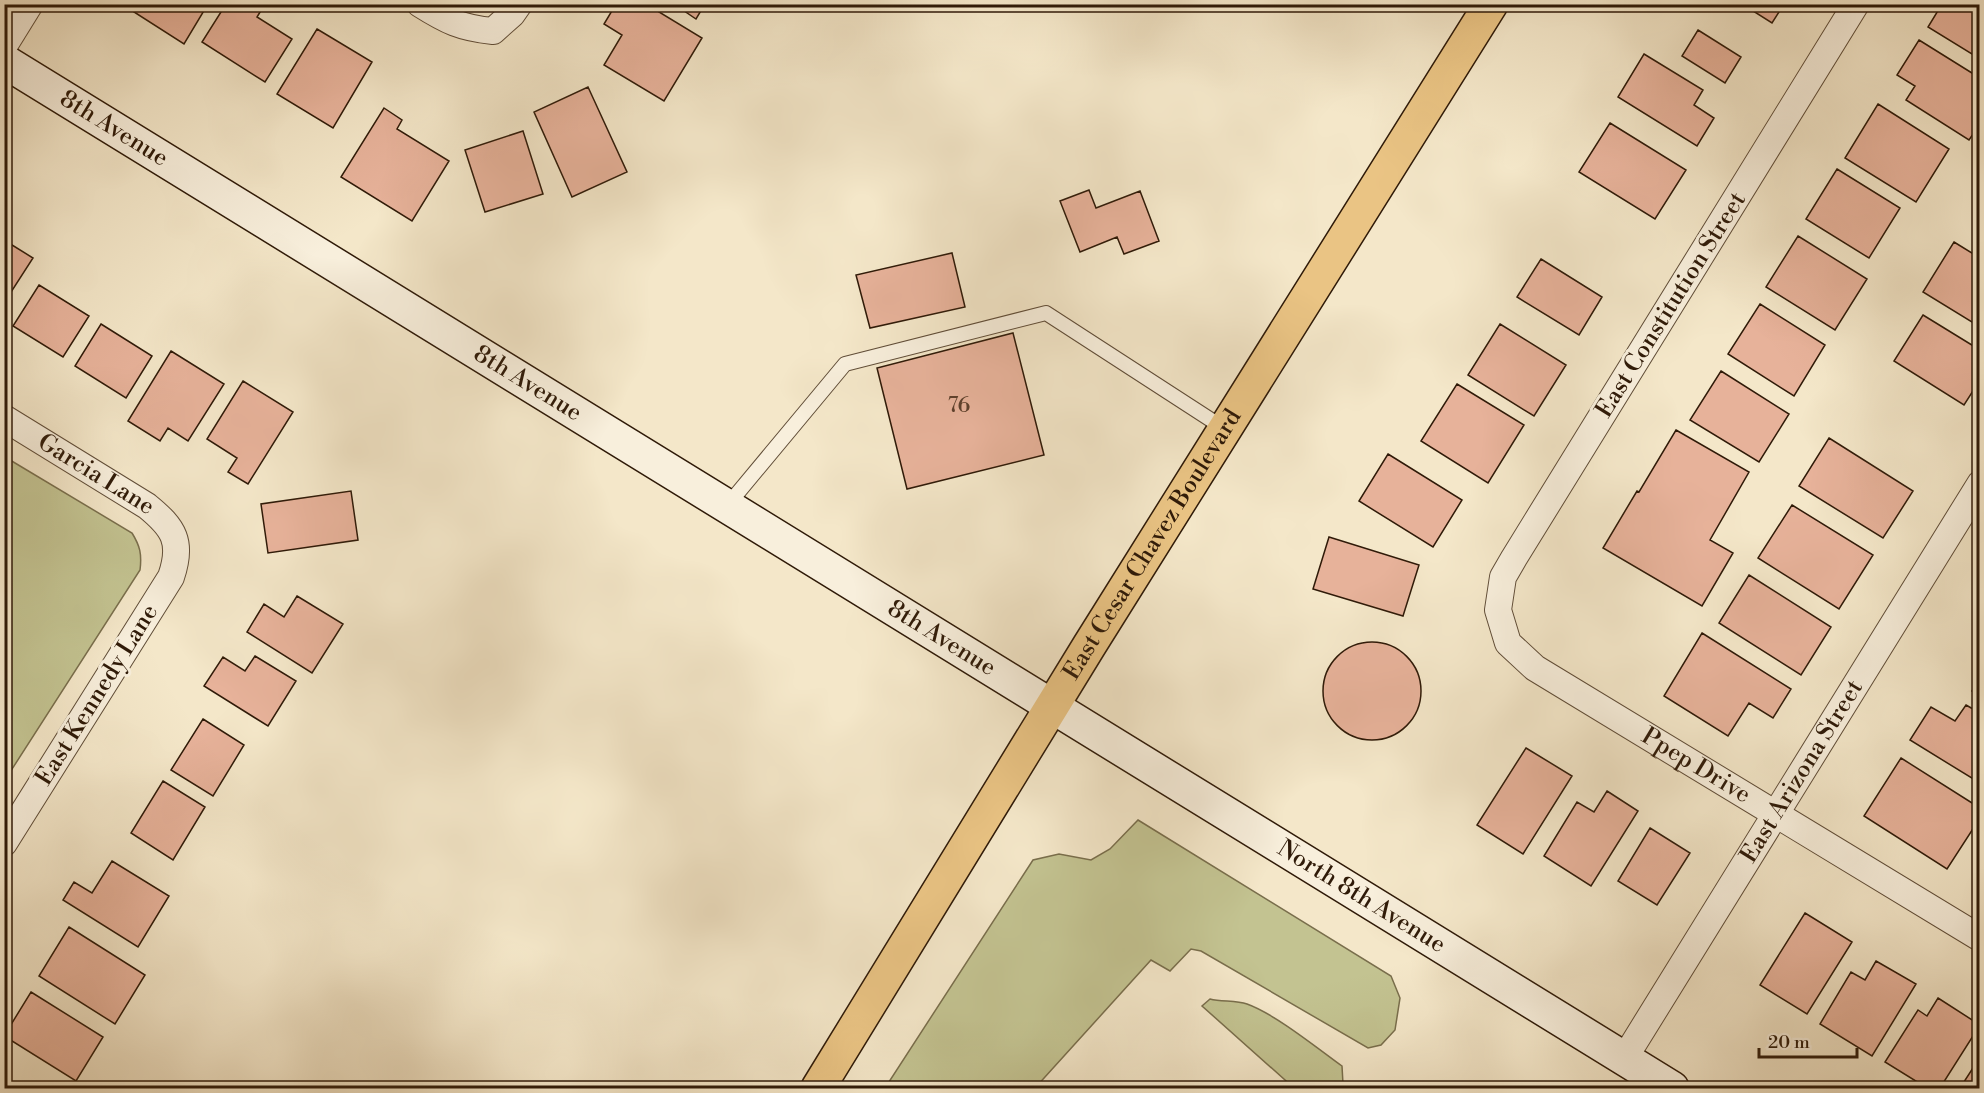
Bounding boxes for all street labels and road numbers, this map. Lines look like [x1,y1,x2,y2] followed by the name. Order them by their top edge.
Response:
[54,84,174,173] street label: 8th Avenue
[1589,186,1753,423] street label: East Constitution Street
[468,339,587,428] street label: 8th Avenue
[1057,404,1249,686] street label: East Cesar Chavez Boulevard
[32,427,160,522] street label: Garcia Lane
[882,594,1001,683] street label: 8th Avenue
[29,599,165,791] street label: East Kennedy Lane
[1734,674,1870,869] street label: East Arizona Street
[1636,721,1756,810] street label: Ppep Drive
[1272,834,1451,960] street label: North 8th Avenue

